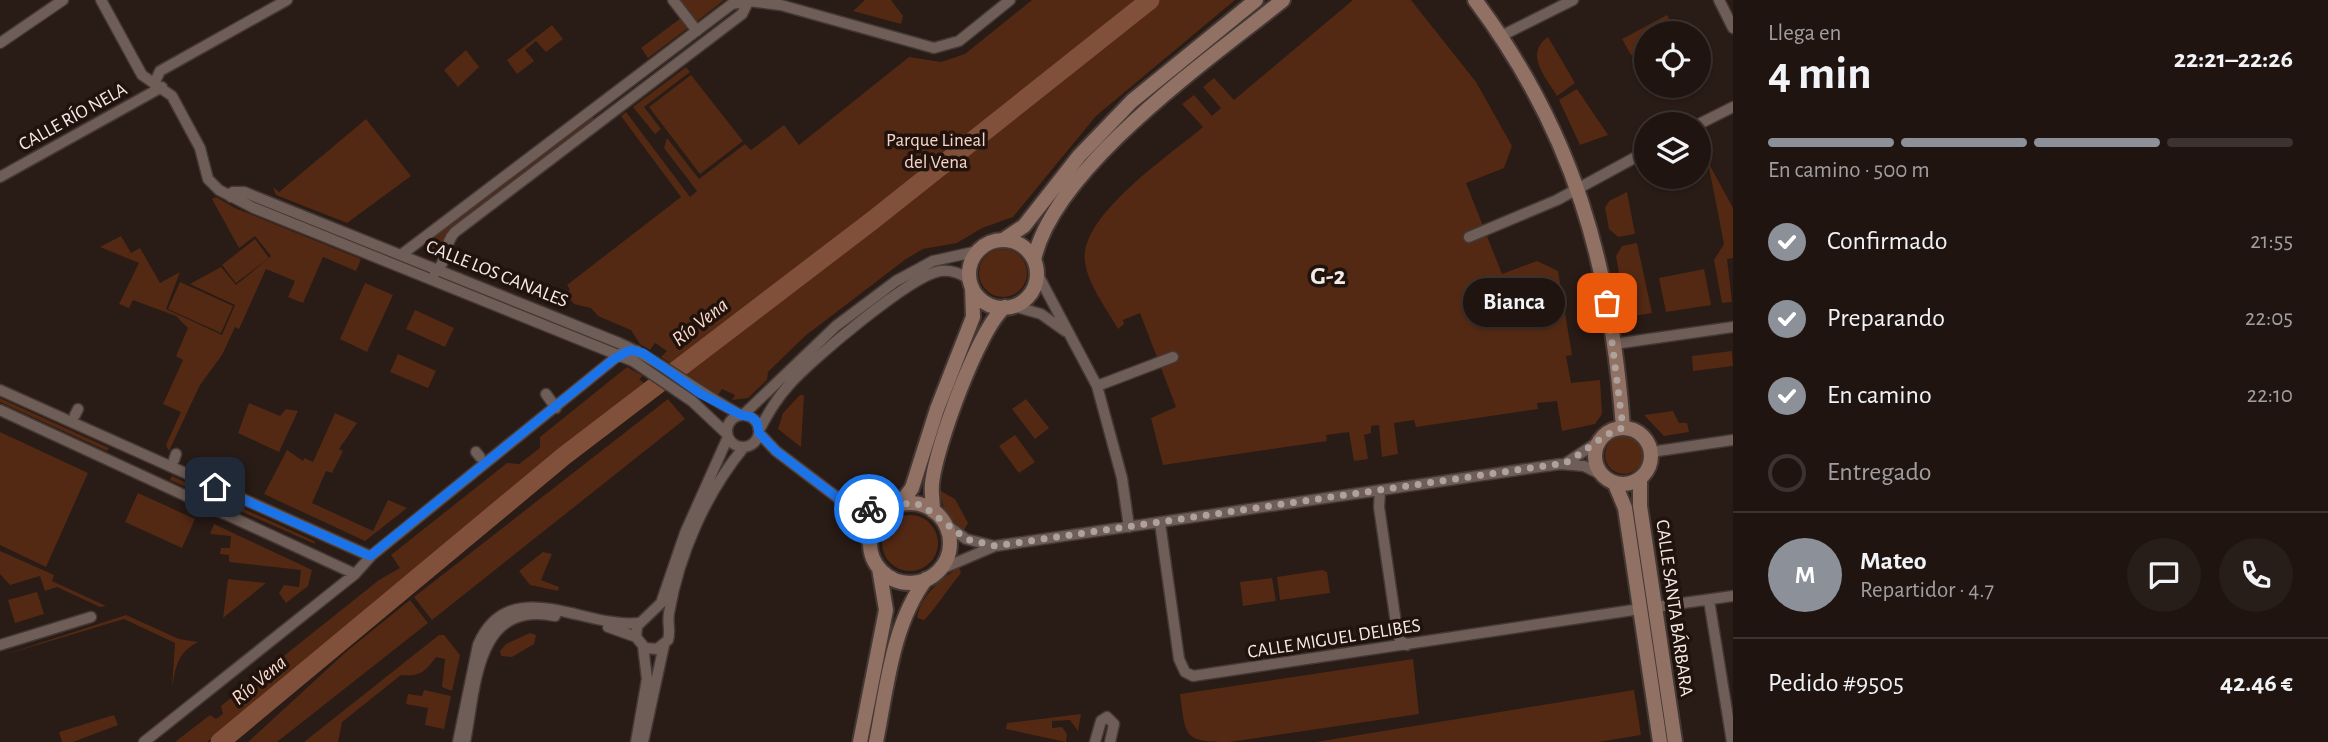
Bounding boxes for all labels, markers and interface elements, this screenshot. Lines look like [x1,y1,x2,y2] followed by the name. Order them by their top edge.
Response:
[1634,21,1711,189] map controls
[1634,21,1711,98] button: locate
[1768,22,1841,45] text: Llega en
[2174,46,2293,72] text: 22:21–22:26
[1768,51,1872,97] text: 4 min
[15,78,130,155] street label: CALLE RÍO NELA
[1634,112,1711,189] button: layers
[886,131,986,172] park label: Parque Lineal del Vena
[1768,159,1930,182] text: En camino · 500 m
[1768,223,1806,261] icon: check
[1827,228,1948,254] text: Confirmado
[2250,230,2293,253] text: 21:55
[423,237,571,311] street label: CALLE LOS CANALES
[1310,263,1346,289] district label: G-2
[1577,273,1637,333] pin
[1464,278,1565,328] callout: Bianca
[1588,284,1626,322] icon: bag
[1483,291,1545,314] text: Bianca
[668,294,732,350] water label: Río Vena
[1768,300,1806,338] icon: check
[1827,305,1945,331] text: Preparando
[2245,307,2293,330] text: 22:05
[1768,377,1806,415] icon: check
[1827,382,1932,408] text: En camino
[2247,384,2293,407] text: 22:10
[185,457,245,517] pin
[1827,459,1932,485] text: Entregado
[196,468,234,506] icon: home
[834,474,904,544] courier
[850,490,888,528] icon: bike
[1652,518,1698,698] street label: CALLE SANTA BÁRBARA
[2127,538,2201,612] button: chat
[2219,538,2293,612] button: phone
[1860,548,1927,574] text: Mateo
[1795,562,1815,588] text: M
[1860,579,1994,602] text: Repartidor · 4.7
[1246,616,1422,662] street label: CALLE MIGUEL DELIBES
[228,651,290,709] water label: Río Vena
[1768,670,1904,696] text: Pedido #9505
[2220,670,2293,696] text: 42.46 €

